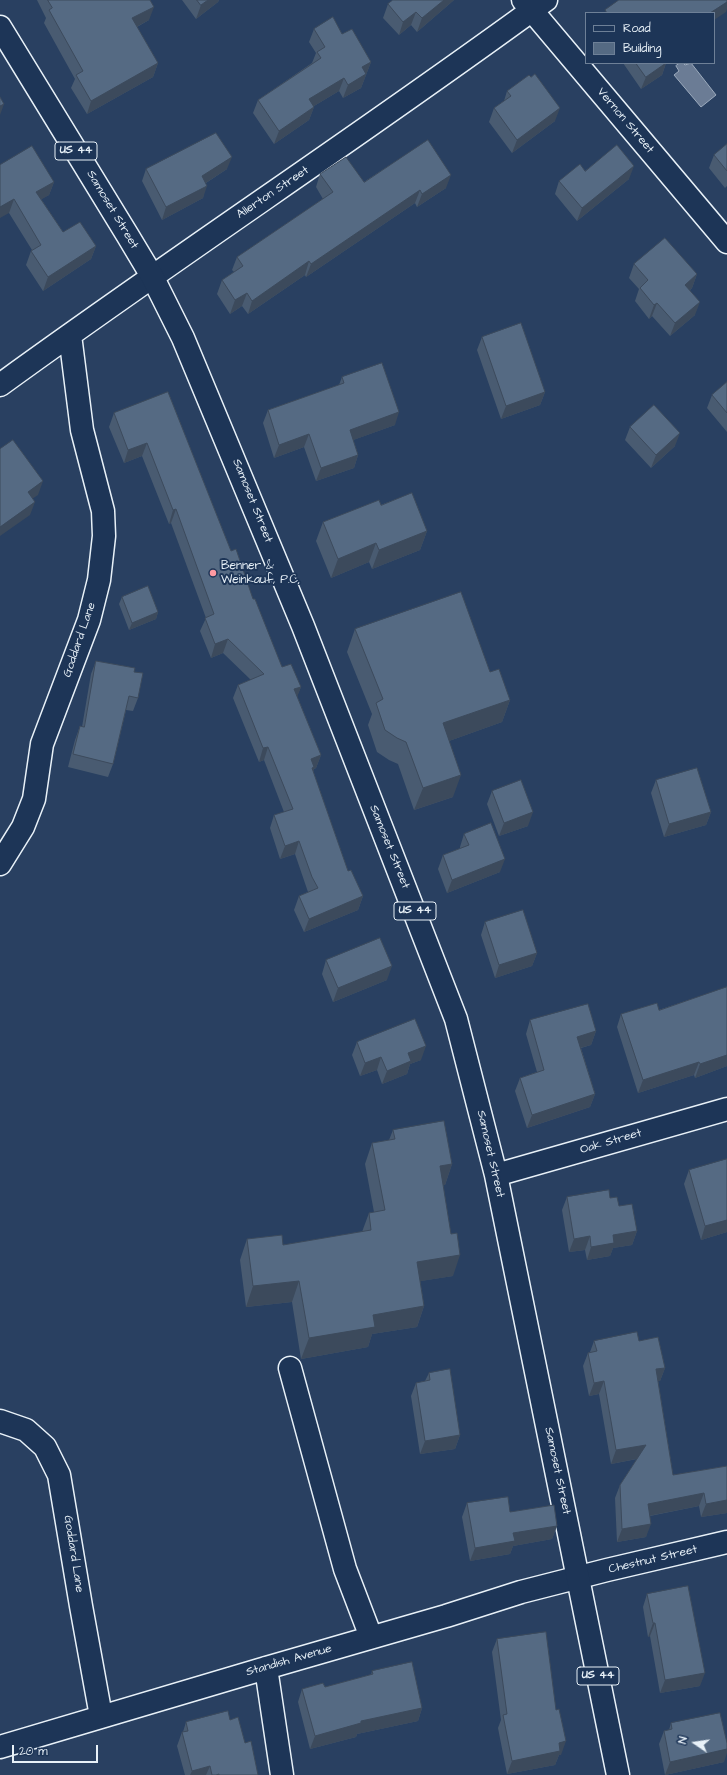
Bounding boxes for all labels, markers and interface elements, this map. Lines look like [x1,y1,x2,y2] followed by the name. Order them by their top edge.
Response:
[585,12,715,64] legend
[623,20,651,37] text: Road
[623,40,661,57] text: Building
[593,85,657,157] street label: Vernon Street
[55,142,97,160] road number: US 44
[234,164,312,222] street label: Allerton Street
[83,168,141,252] street label: Samoset Street
[229,457,275,545] street label: Samoset Street
[221,559,300,587] place label: Benner & Weinkauf, P.C.
[208,568,218,578] marker: Benner & Weinkauf, P.C.
[61,601,99,679] street label: Goddard Lane
[366,803,412,891] street label: Samoset Street
[394,902,436,920] road number: US 44
[473,1109,507,1199] street label: Samoset Street
[579,1126,643,1158] street label: Oak Street
[541,1426,573,1516] street label: Samoset Street
[60,1514,86,1594] street label: Goddard Lane
[607,1543,699,1577] street label: Chestnut Street
[245,1642,333,1680] street label: Standish Avenue
[577,1667,619,1685] road number: US 44
[675,1723,715,1763] north arrow
[675,1735,691,1745] text: N
[14,1737,100,1763] scale bar
[19,1743,48,1760] text: 20 m

